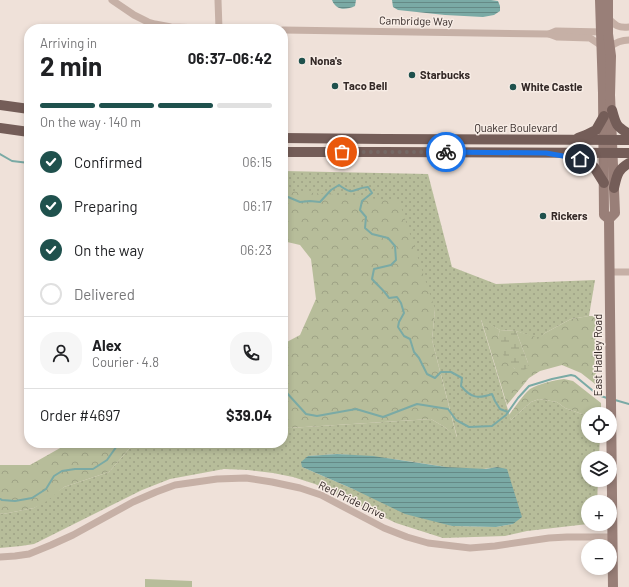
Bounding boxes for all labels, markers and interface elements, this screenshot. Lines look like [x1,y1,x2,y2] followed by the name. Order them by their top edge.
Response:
[379,13,453,28] street label: Cambridge Way
[40,35,97,51] text: Arriving in
[188,49,272,67] text: 06:37–06:42
[40,50,102,81] text: 2 min
[310,54,343,67] place label: Nona's
[297,56,307,66] marker: Nona's
[420,68,471,81] place label: Starbucks
[407,70,417,80] marker: Starbucks
[343,79,388,92] place label: Taco Bell
[521,80,583,93] place label: White Castle
[330,81,340,91] marker: Taco Bell
[508,82,518,92] marker: White Castle
[40,114,141,130] text: On the way · 140 m
[475,121,557,134] street label: Quaker Boulevard
[426,132,466,172] courier
[325,135,359,169] pin
[331,141,353,163] icon: bag
[435,141,457,163] icon: bike
[563,142,597,176] pin
[569,148,591,170] icon: home
[40,151,62,173] icon: check
[74,153,142,171] text: Confirmed
[242,154,272,170] text: 06:15
[40,195,62,217] icon: check
[74,197,138,215] text: Preparing
[243,198,272,214] text: 06:17
[551,209,588,222] place label: Rickers
[538,211,548,221] marker: Rickers
[40,239,62,261] icon: check
[74,241,144,259] text: On the way
[240,242,272,258] text: 06:23
[74,285,135,303] text: Delivered
[591,314,604,396] street label: East Hadley Road
[40,332,82,374] button: person
[230,332,272,374] button: phone
[92,336,122,354] text: Alex
[92,354,159,370] text: Courier · 4.8
[40,406,120,424] text: Order #4697
[226,406,272,424] text: $39.04
[581,407,617,575] map controls
[581,407,617,443] button: locate
[581,451,617,487] button: layers
[317,478,388,521] street label: Red Pride Drive
[581,495,617,531] button: +
[581,539,617,575] button: −

